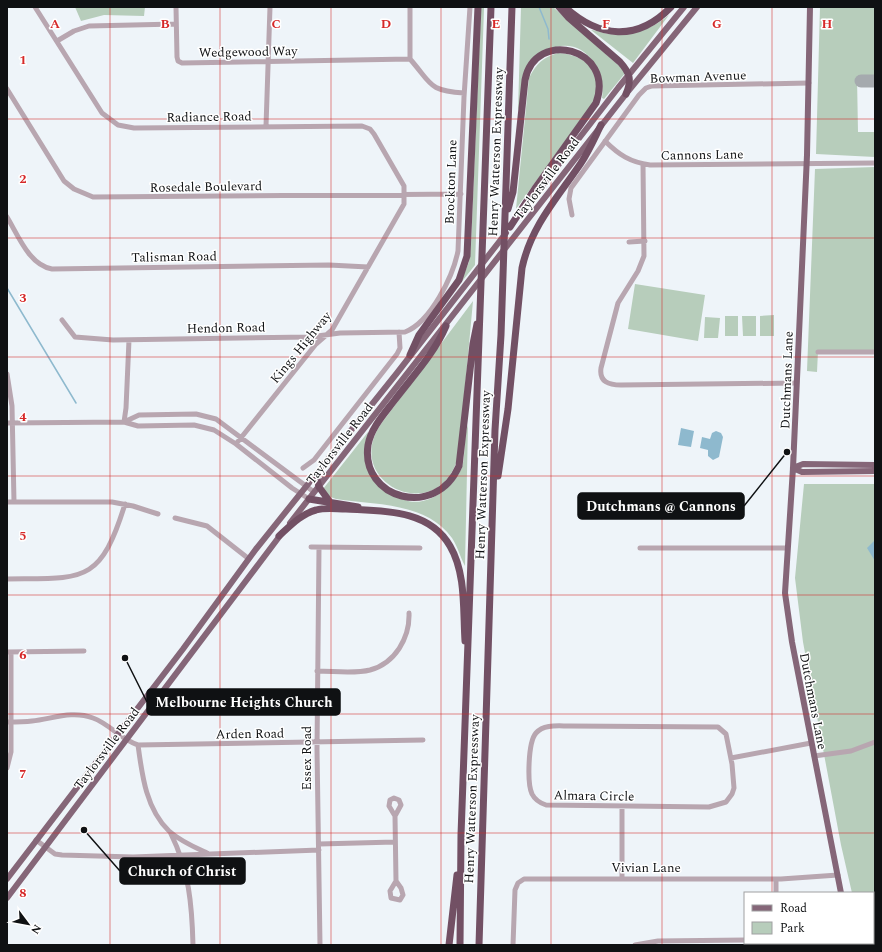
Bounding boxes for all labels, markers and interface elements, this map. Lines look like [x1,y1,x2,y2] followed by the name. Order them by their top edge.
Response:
[50,14,60,34] text: A
[160,14,170,34] text: B
[271,14,281,34] text: C
[381,14,391,34] text: D
[492,14,501,34] text: E
[602,14,610,34] text: F
[712,14,722,34] text: G
[822,14,833,34] text: H
[198,41,298,63] street label: Wedgewood Way
[19,50,27,70] text: 1
[649,65,747,89] street label: Bowman Avenue
[483,66,509,237] street label: Henry Watterson Expressway
[166,106,252,128] street label: Radiance Road
[509,133,585,224] street label: Taylorsville Road
[440,139,462,225] street label: Brockton Lane
[660,144,744,166] street label: Cannons Lane
[19,169,27,189] text: 2
[150,176,262,198] street label: Rosedale Boulevard
[131,246,217,268] street label: Talisman Road
[19,288,27,308] text: 3
[265,307,337,388] street label: Kings Highway
[186,317,266,339] street label: Hendon Road
[775,331,799,429] street label: Dutchmans Lane
[470,389,496,560] street label: Henry Watterson Expressway
[301,398,378,489] street label: Taylorsville Road
[19,407,27,427] text: 4
[578,493,744,519] callout: Dutchmans @ Cannons
[586,496,736,517] text: Dutchmans @ Cannons
[19,526,27,546] text: 5
[19,645,27,665] text: 6
[794,651,832,751] street label: Dutchmans Lane
[147,689,340,715] callout: Melbourne Heights Church
[155,692,333,713] text: Melbourne Heights Church
[69,703,145,794] street label: Taylorsville Road
[459,713,485,884] street label: Henry Watterson Expressway
[216,723,284,745] street label: Arden Road
[297,726,317,790] street label: Essex Road
[19,764,27,784] text: 7
[553,785,635,807] street label: Almara Circle
[120,858,245,884] callout: Church of Christ
[611,858,681,878] street label: Vivian Lane
[128,861,237,882] text: Church of Christ
[19,883,27,903] text: 8
[744,892,874,944] legend
[780,899,807,918] text: Road
[8,904,48,944] north arrow
[780,919,805,938] text: Park
[26,921,46,937] text: N

